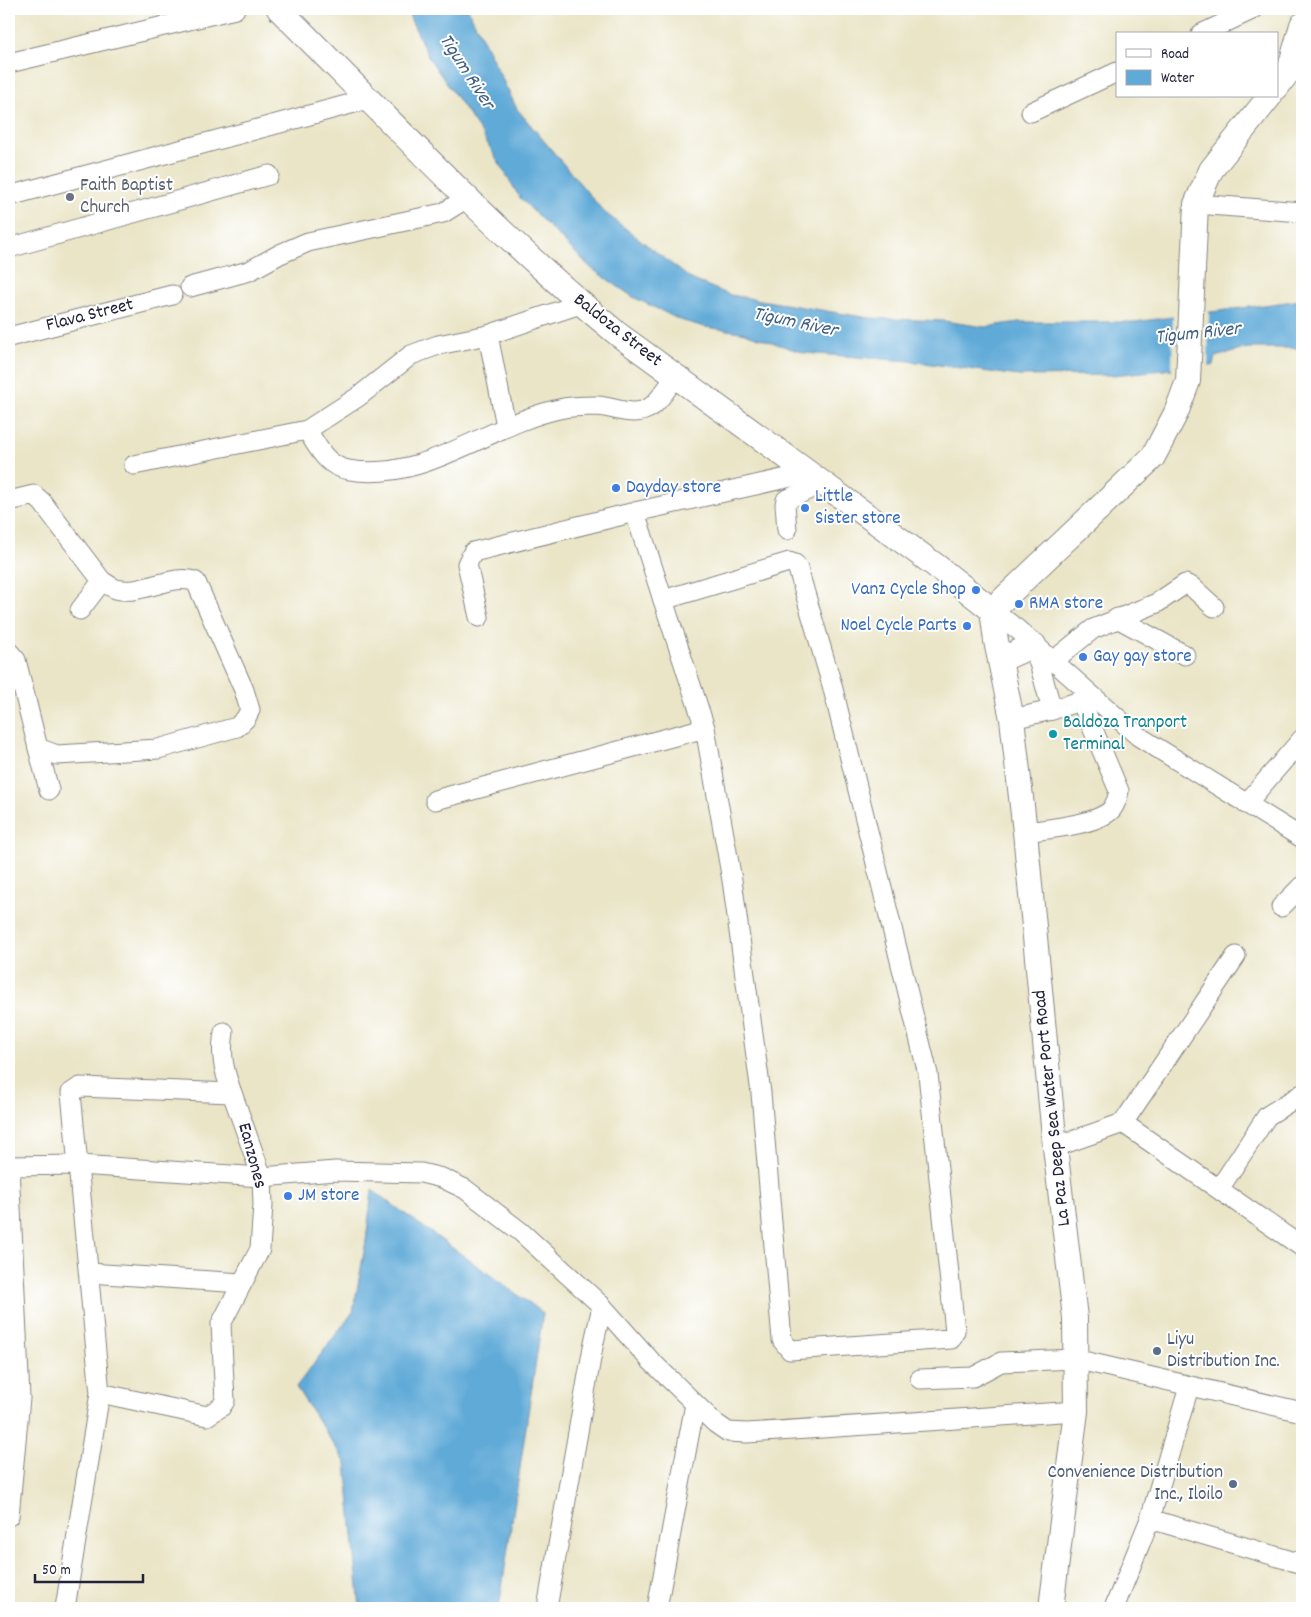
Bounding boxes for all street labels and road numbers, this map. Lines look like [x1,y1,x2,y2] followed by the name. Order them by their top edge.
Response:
[567,288,667,374] street label: Baldoza Street
[43,292,137,340] street label: Flava Street
[1027,989,1079,1227] street label: La Paz Deep Sea Water Port Road
[229,1120,273,1192] street label: Eanzones

